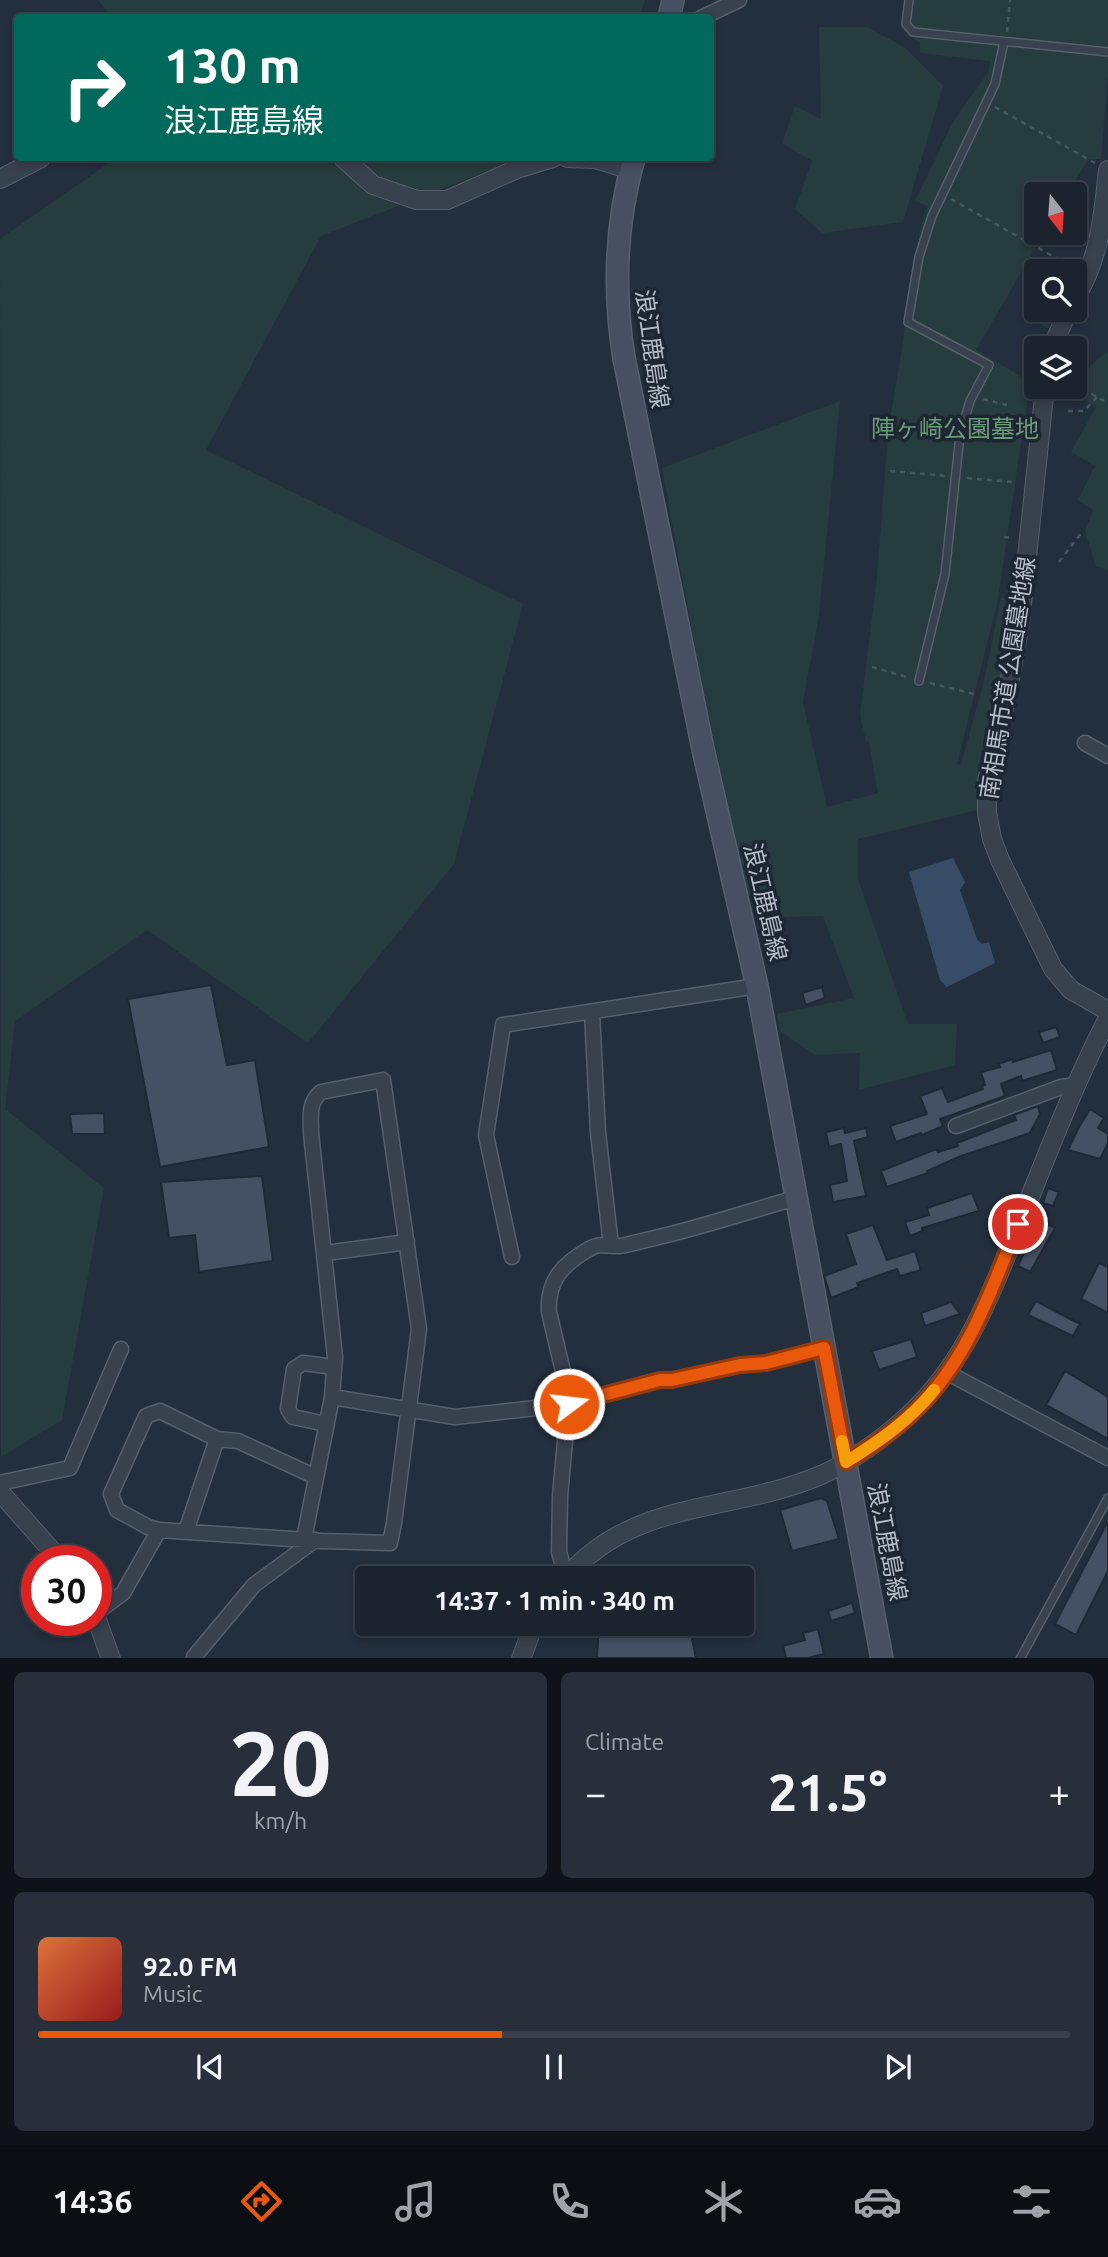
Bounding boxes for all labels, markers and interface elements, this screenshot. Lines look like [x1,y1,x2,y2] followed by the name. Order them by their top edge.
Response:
[164,37,301,92] text: 130 m
[49,42,140,133] icon: right
[164,102,324,138] text: 浪江鹿島線
[1024,182,1087,245] north arrow
[1024,182,1087,399] map controls
[1024,259,1087,322] button: search
[631,288,674,410] street label: 浪江鹿島線
[1024,336,1087,399] button: layers
[871,415,1039,442] park label: 陣ヶ崎公園墓地
[975,555,1040,801] street label: 南相馬市道 公園墓地線
[739,840,792,963] street label: 浪江鹿島線
[988,1194,1048,1254] pin
[999,1205,1037,1243] icon: arrive
[532,1367,606,1441] position arrow
[863,1480,912,1603] street label: 浪江鹿島線
[21,1545,112,1636] speed limit sign: 30
[434,1586,675,1615] text: 14:37 · 1 min · 340 m
[229,1711,332,1813] text: 20
[585,1729,664,1754] text: Climate
[768,1763,887,1821] text: 21.5°
[585,1772,606,1814] text: −
[1049,1772,1070,1814] text: +
[254,1808,307,1833] text: km/h
[143,1952,237,1981] text: 92.0 FM
[143,1981,202,2006] text: Music
[191,2048,229,2086] icon: previous
[535,2048,573,2086] icon: pause
[879,2048,917,2086] icon: next
[237,2177,286,2226] icon: directions
[391,2177,440,2226] icon: music
[545,2177,594,2226] icon: phone
[699,2177,748,2226] icon: climate
[853,2177,902,2226] icon: car
[1007,2177,1056,2226] icon: filters
[52,2183,133,2219] text: 14:36

